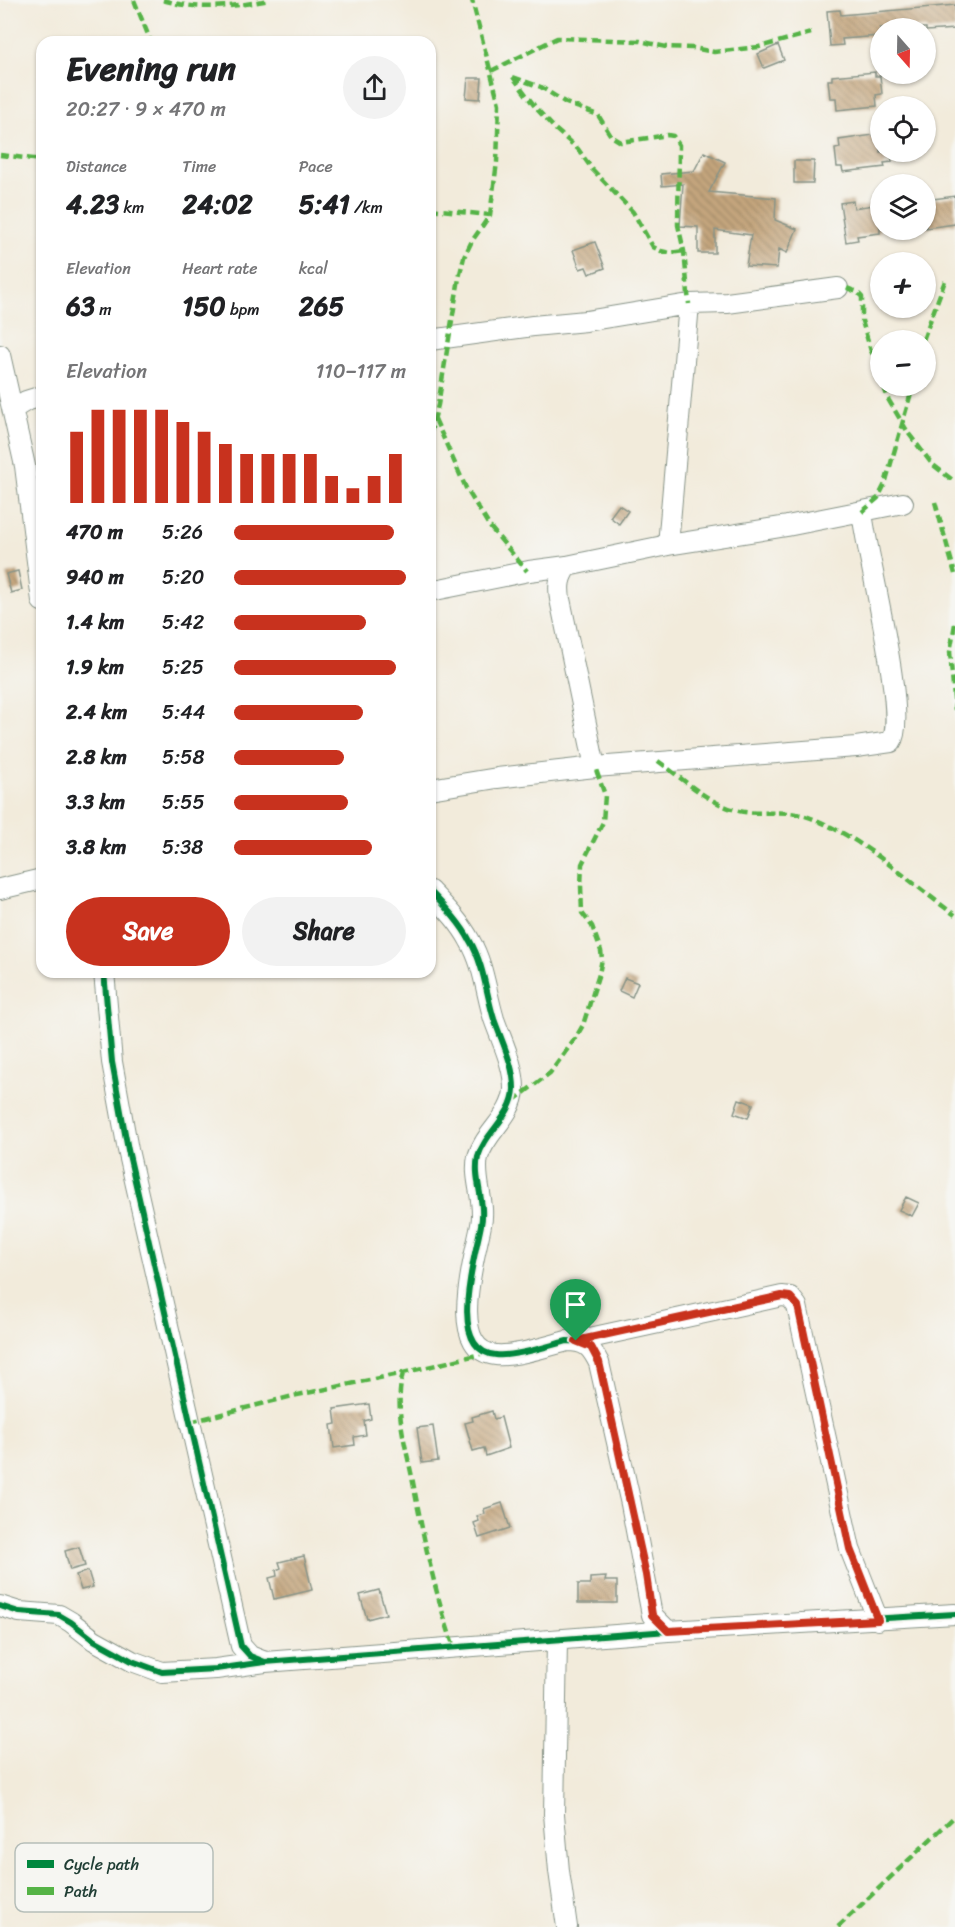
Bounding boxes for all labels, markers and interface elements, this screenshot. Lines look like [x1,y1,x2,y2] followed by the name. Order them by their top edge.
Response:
[870,18,936,84] north arrow
[870,18,936,396] map controls
[66,40,236,98] text: Evening run
[343,56,406,119] button: share
[66,92,226,127] text: 20:27 · 9 × 470 m
[870,96,936,162] button: locate
[66,152,127,181] text: Distance
[182,152,216,181] text: Time
[299,152,333,181] text: Pace
[870,174,936,240] button: layers
[66,181,119,227] text: 4.23
[182,181,253,227] text: 24:02
[299,181,350,227] text: 5:41
[119,193,144,222] text: km
[350,193,383,222] text: /km
[870,252,936,318] button: +
[66,254,131,283] text: Elevation
[182,254,257,283] text: Heart rate
[299,254,328,283] text: kcal
[66,283,95,329] text: 63
[182,283,226,329] text: 150
[299,283,344,329] text: 265
[95,295,112,324] text: m
[226,295,260,324] text: bpm
[870,330,936,396] button: −
[66,354,147,389] text: Elevation
[316,354,406,389] text: 110–117 m
[66,515,123,550] text: 470 m
[162,515,203,550] text: 5:26
[66,560,124,595] text: 940 m
[162,560,204,595] text: 5:20
[66,605,124,640] text: 1.4 km
[162,605,204,640] text: 5:42
[66,650,124,685] text: 1.9 km
[162,650,204,685] text: 5:25
[66,695,127,730] text: 2.4 km
[162,695,205,730] text: 5:44
[66,740,127,775] text: 2.8 km
[162,740,205,775] text: 5:58
[66,785,125,820] text: 3.3 km
[162,785,205,820] text: 5:55
[66,830,126,865] text: 3.8 km
[162,830,203,865] text: 5:38
[66,897,230,966] button: Save
[242,897,406,966] button: Share
[550,1279,601,1341] pin
[559,1288,592,1321] icon: arrive
[15,1843,213,1912] legend
[64,1850,139,1879] text: Cycle path
[64,1877,97,1906] text: Path

